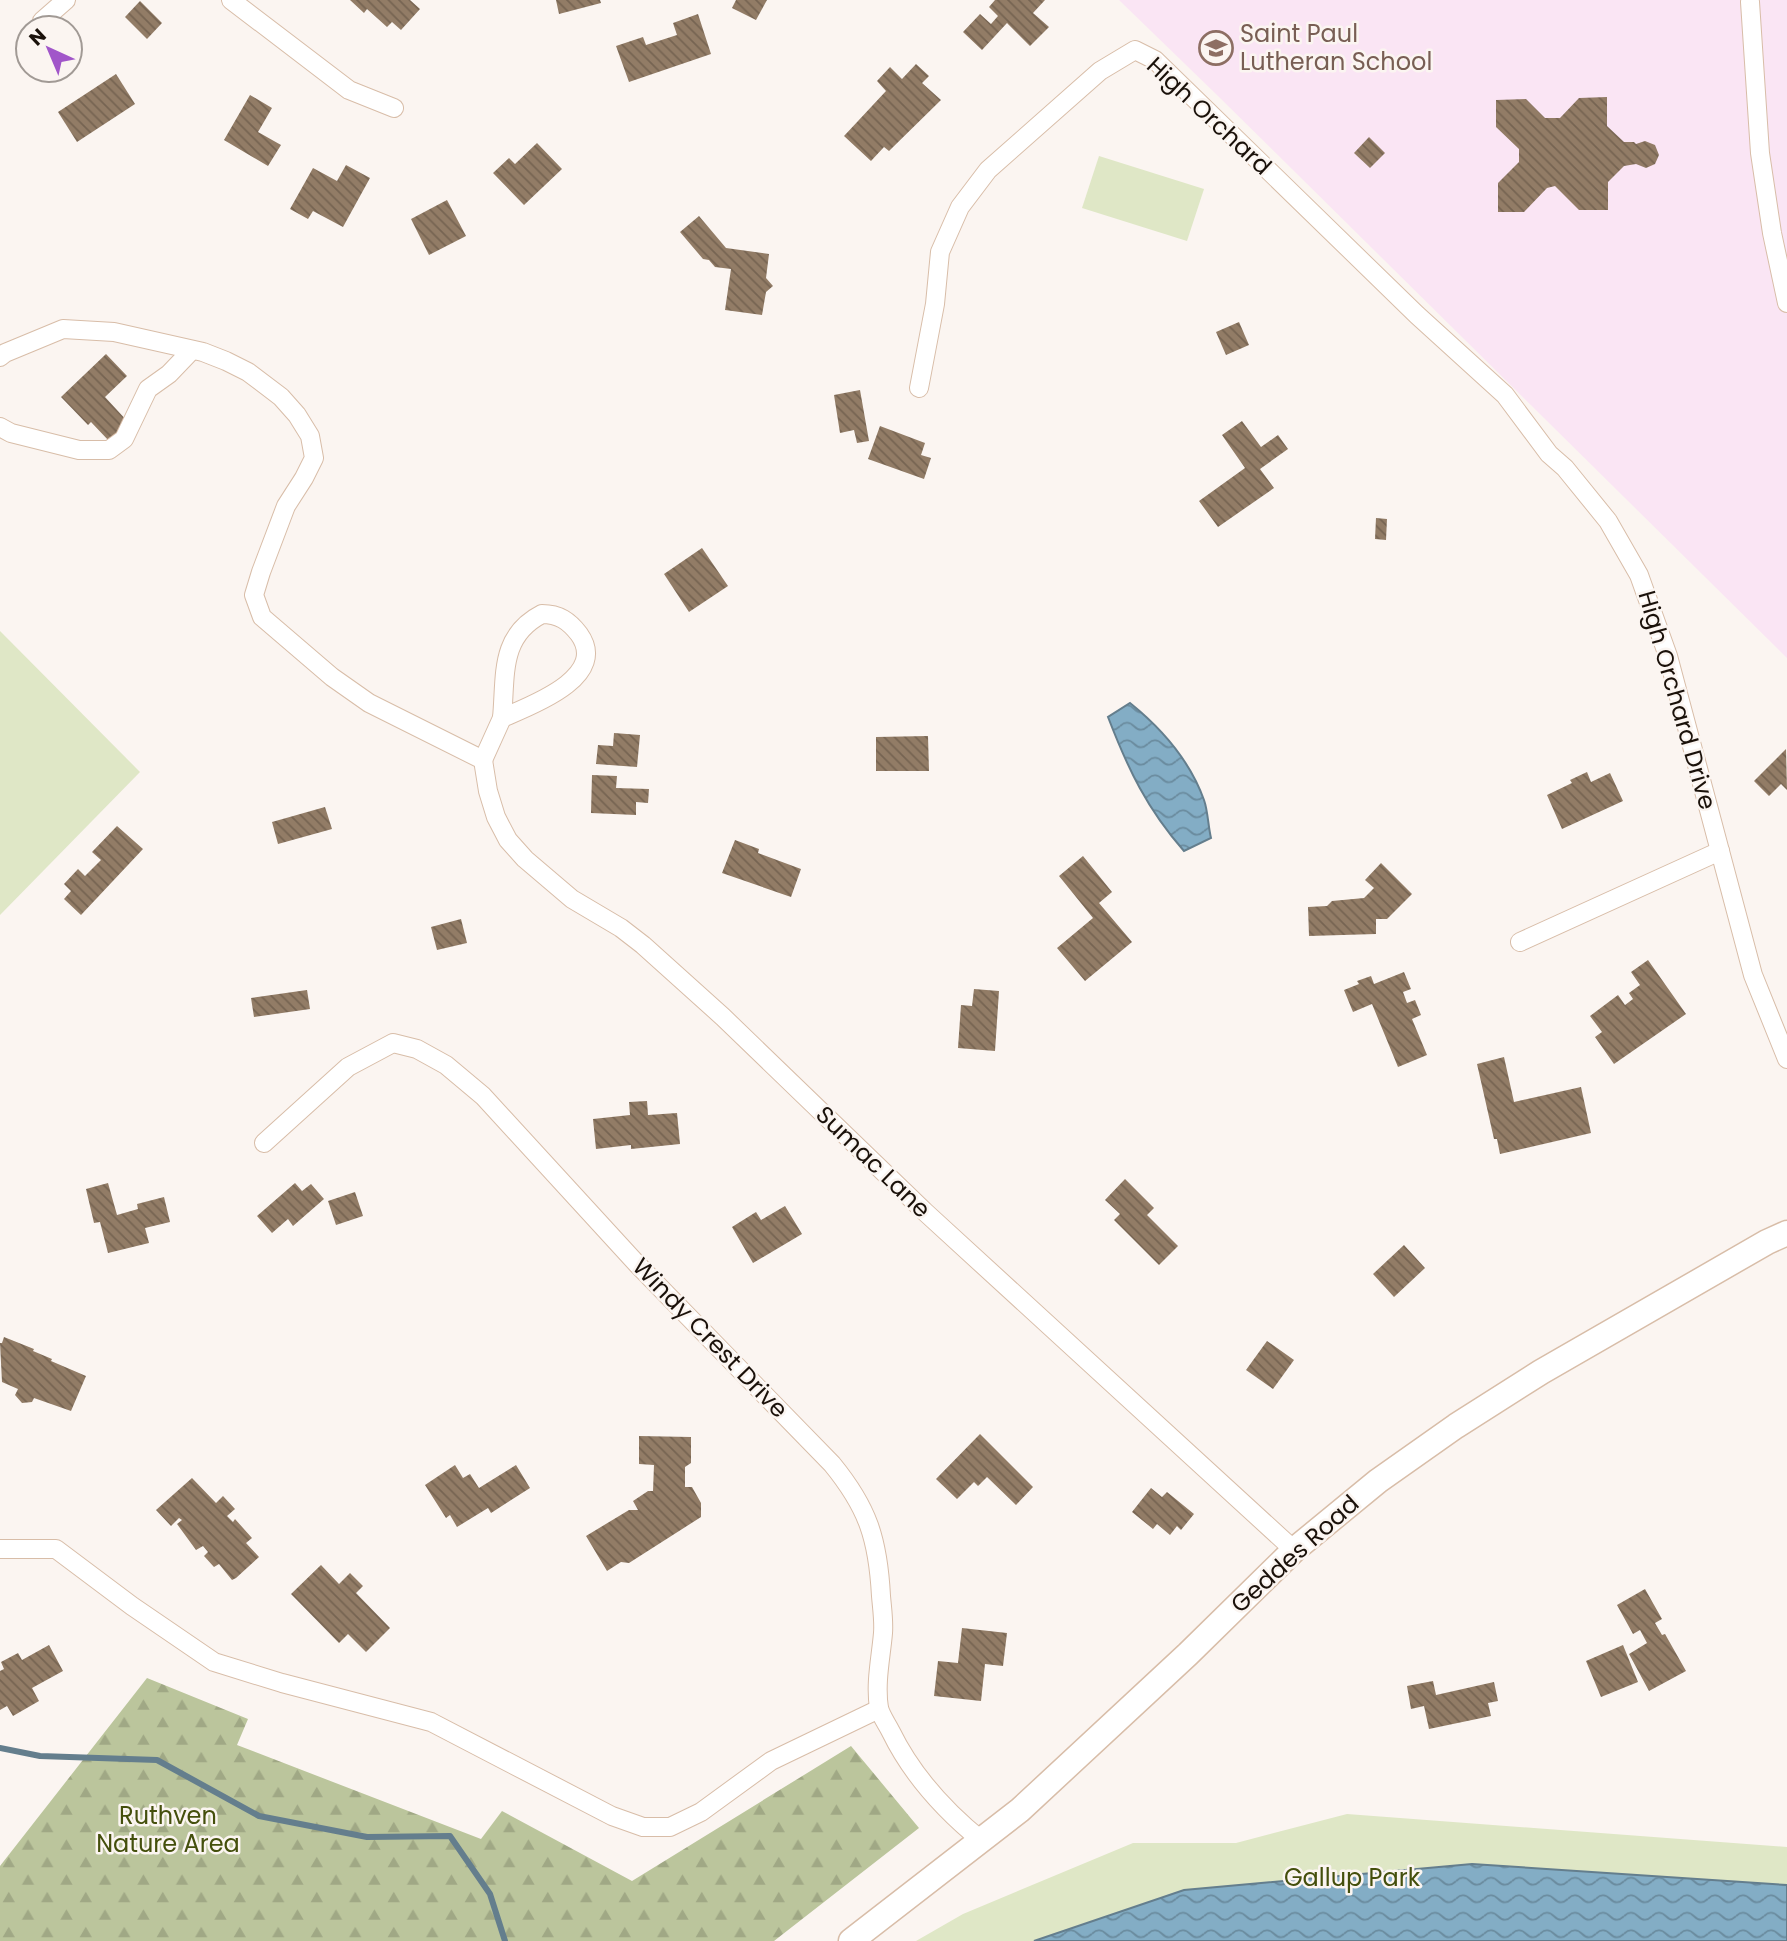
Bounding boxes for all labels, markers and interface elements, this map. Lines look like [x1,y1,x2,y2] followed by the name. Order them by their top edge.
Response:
[14,14,84,84] north arrow
[1240,17,1432,78] place label: Saint Paul Lutheran School
[23,22,52,52] text: N
[1197,29,1235,67] school or university icon: Saint Paul Lutheran School
[1140,49,1279,182] street label: High Orchard
[1630,587,1725,813] street label: High Orchard Drive
[809,1098,938,1225] street label: Sumac Lane
[625,1250,796,1425] street label: Windy Crest Drive
[1223,1487,1366,1620] street label: Geddes Road
[96,1799,240,1860] park label: Ruthven Nature Area
[1284,1861,1421,1894] park label: Gallup Park

